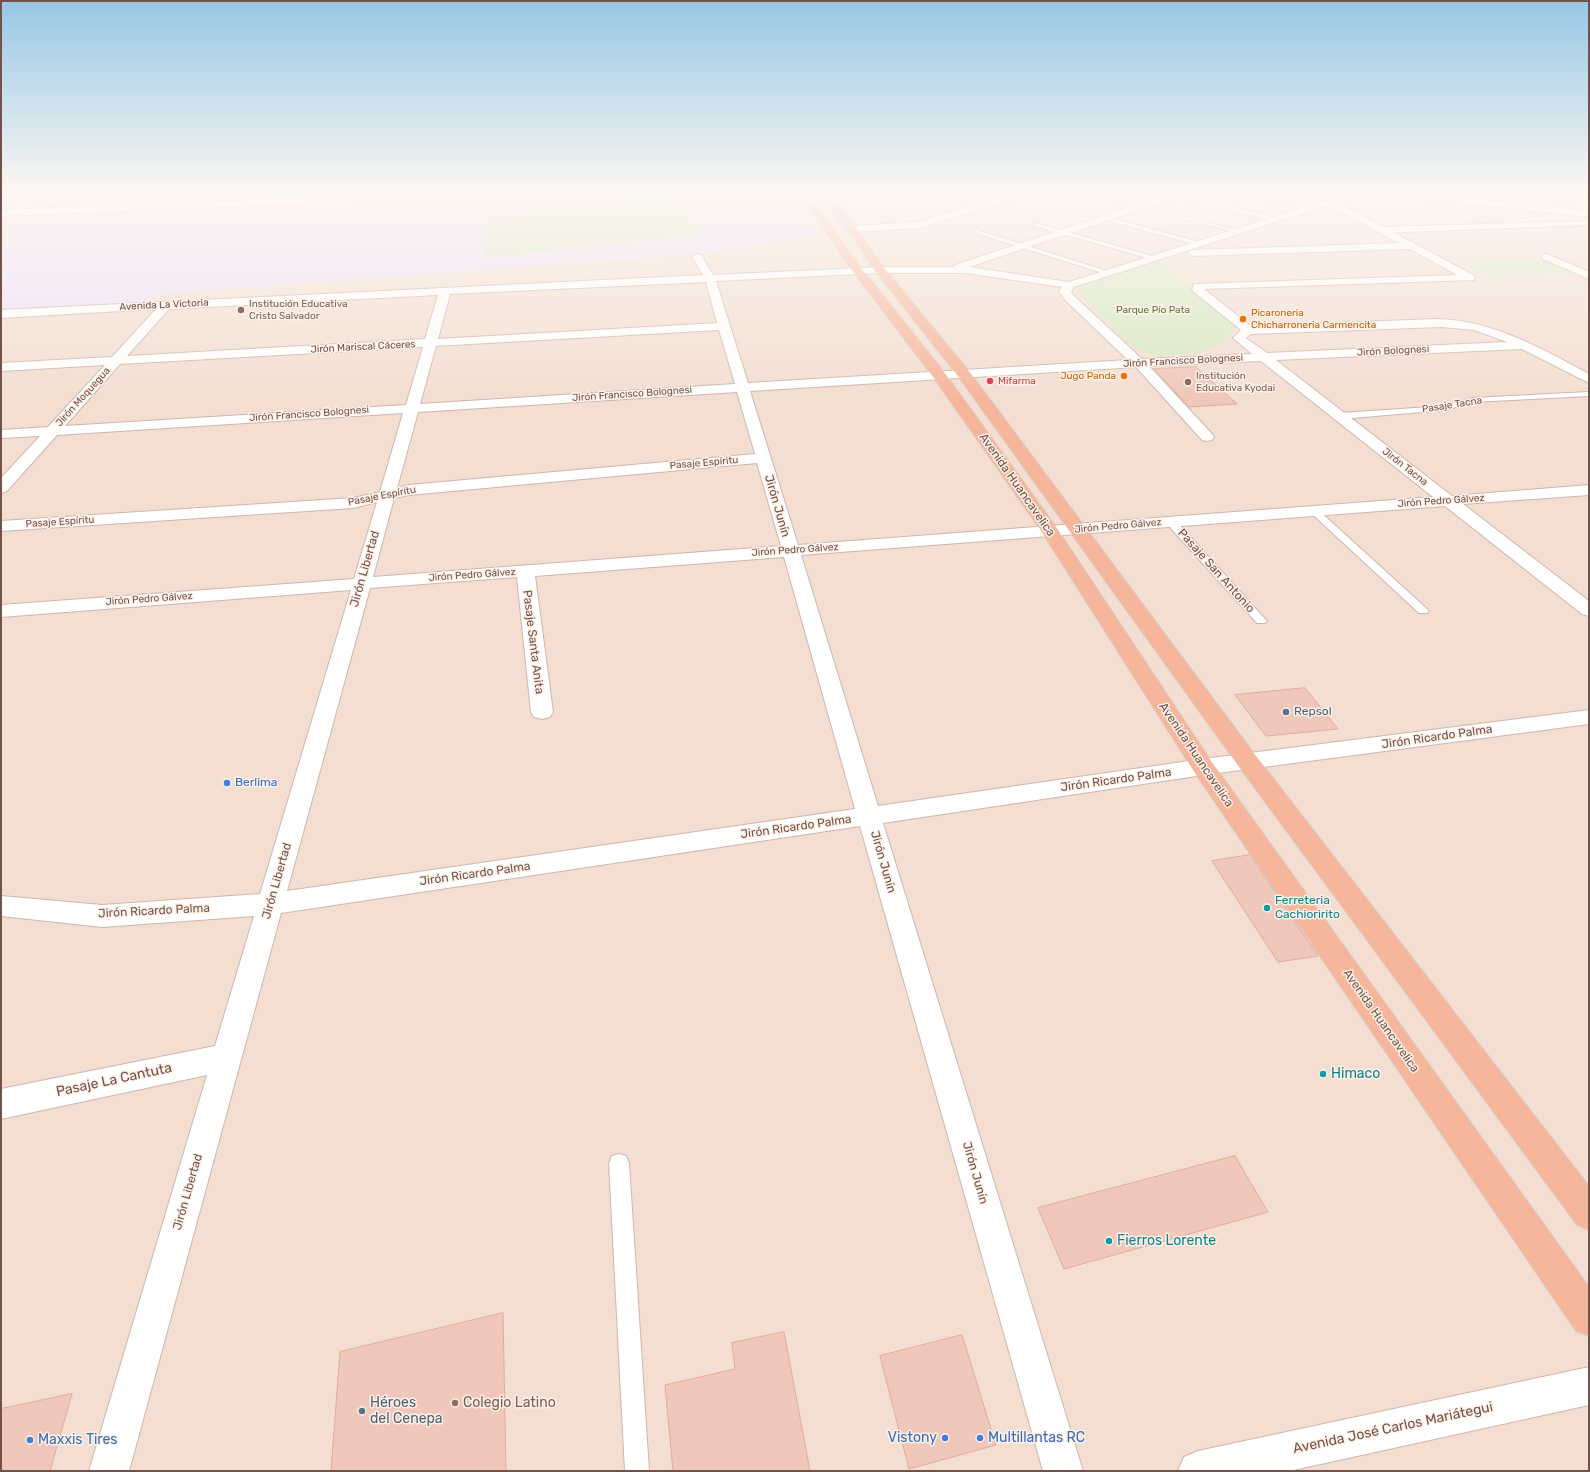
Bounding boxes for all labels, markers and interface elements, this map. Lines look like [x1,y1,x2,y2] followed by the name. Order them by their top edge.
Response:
[119,297,209,313] street label: Avenida La Victoria
[249,298,347,322] place label: Institución Educativa Cristo Salvador
[1116,304,1190,316] park label: Parque Pío Pata
[236,305,246,315] marker: Institución Educativa Cristo Salvador
[1251,307,1376,330] place label: Picaroneria Chicharroneria Carmencita
[1238,314,1248,324] marker: Picaroneria Chicharroneria Carmencita
[310,338,416,356] street label: Jirón Mariscal Cáceres
[1357,343,1429,359] street label: Jirón Bolognesi
[1123,352,1243,370] street label: Jirón Francisco Bolognesi
[53,365,113,429] street label: Jirón Moquegua
[1060,370,1116,382] place label: Jugo Panda
[1196,370,1275,394] place label: Institución Educativa Kyodai
[1119,371,1129,381] marker: Jugo Panda
[998,375,1036,387] place label: Mifarma
[985,376,995,386] marker: Mifarma
[1183,377,1193,387] marker: Institución Educativa Kyodai
[572,384,692,404] street label: Jirón Francisco Bolognesi
[1421,394,1483,416] street label: Pasaje Tacna
[249,404,369,424] street label: Jirón Francisco Bolognesi
[976,431,1058,539] street label: Avenida Huancavelica
[1380,446,1430,488] street label: Jirón Tacna
[669,454,739,472] street label: Pasaje Espíritu
[761,473,793,539] street label: Jirón Junín
[347,484,417,508] street label: Pasaje Espíritu
[1397,492,1485,510] street label: Jirón Pedro Gálvez
[25,514,95,530] street label: Pasaje Espíritu
[1074,516,1162,536] street label: Jirón Pedro Gálvez
[1175,526,1257,616] street label: Pasaje San Antonio
[347,529,383,609] street label: Jirón Libertad
[751,541,839,559] street label: Jirón Pedro Gálvez
[428,566,516,584] street label: Jirón Pedro Gálvez
[519,589,547,695] street label: Pasaje Santa Anita
[105,590,193,608] street label: Jirón Pedro Gálvez
[1156,700,1236,810] street label: Avenida Huancavelica
[1294,705,1332,719] place label: Repsol
[1281,707,1291,717] marker: Repsol
[1381,722,1493,752] street label: Jirón Ricardo Palma
[1060,765,1172,795] street label: Jirón Ricardo Palma
[235,776,277,790] place label: Berlima
[222,778,232,788] marker: Berlima
[740,812,852,842] street label: Jirón Ricardo Palma
[867,829,899,895] street label: Jirón Junín
[259,841,295,921] street label: Jirón Libertad
[419,859,531,889] street label: Jirón Ricardo Palma
[1275,894,1340,922] place label: Ferreteria Cachioririto
[98,901,210,921] street label: Jirón Ricardo Palma
[1262,903,1272,913] marker: Ferreteria Cachioririto
[1340,967,1422,1075] street label: Avenida Huancavelica
[55,1060,173,1100] street label: Pasaje La Cantuta
[1331,1066,1380,1082] place label: Himaco
[1318,1069,1328,1079] marker: Himaco
[959,1140,991,1206] street label: Jirón Junín
[170,1152,206,1232] street label: Jirón Libertad
[1117,1233,1216,1249] place label: Fierros Lorente
[1104,1236,1114,1246] marker: Fierros Lorente
[370,1395,443,1428] place label: Héroes del Cenepa
[463,1395,556,1411] place label: Colegio Latino
[450,1398,460,1408] marker: Colegio Latino
[1291,1399,1495,1457] street label: Avenida José Carlos Mariátegui
[357,1406,367,1416] marker: Héroes del Cenepa
[888,1430,937,1446] place label: Vistony
[988,1430,1085,1446] place label: Multillantas RC
[38,1432,118,1448] place label: Maxxis Tires
[940,1433,950,1443] marker: Vistony
[975,1433,985,1443] marker: Multillantas RC
[25,1435,35,1445] marker: Maxxis Tires

